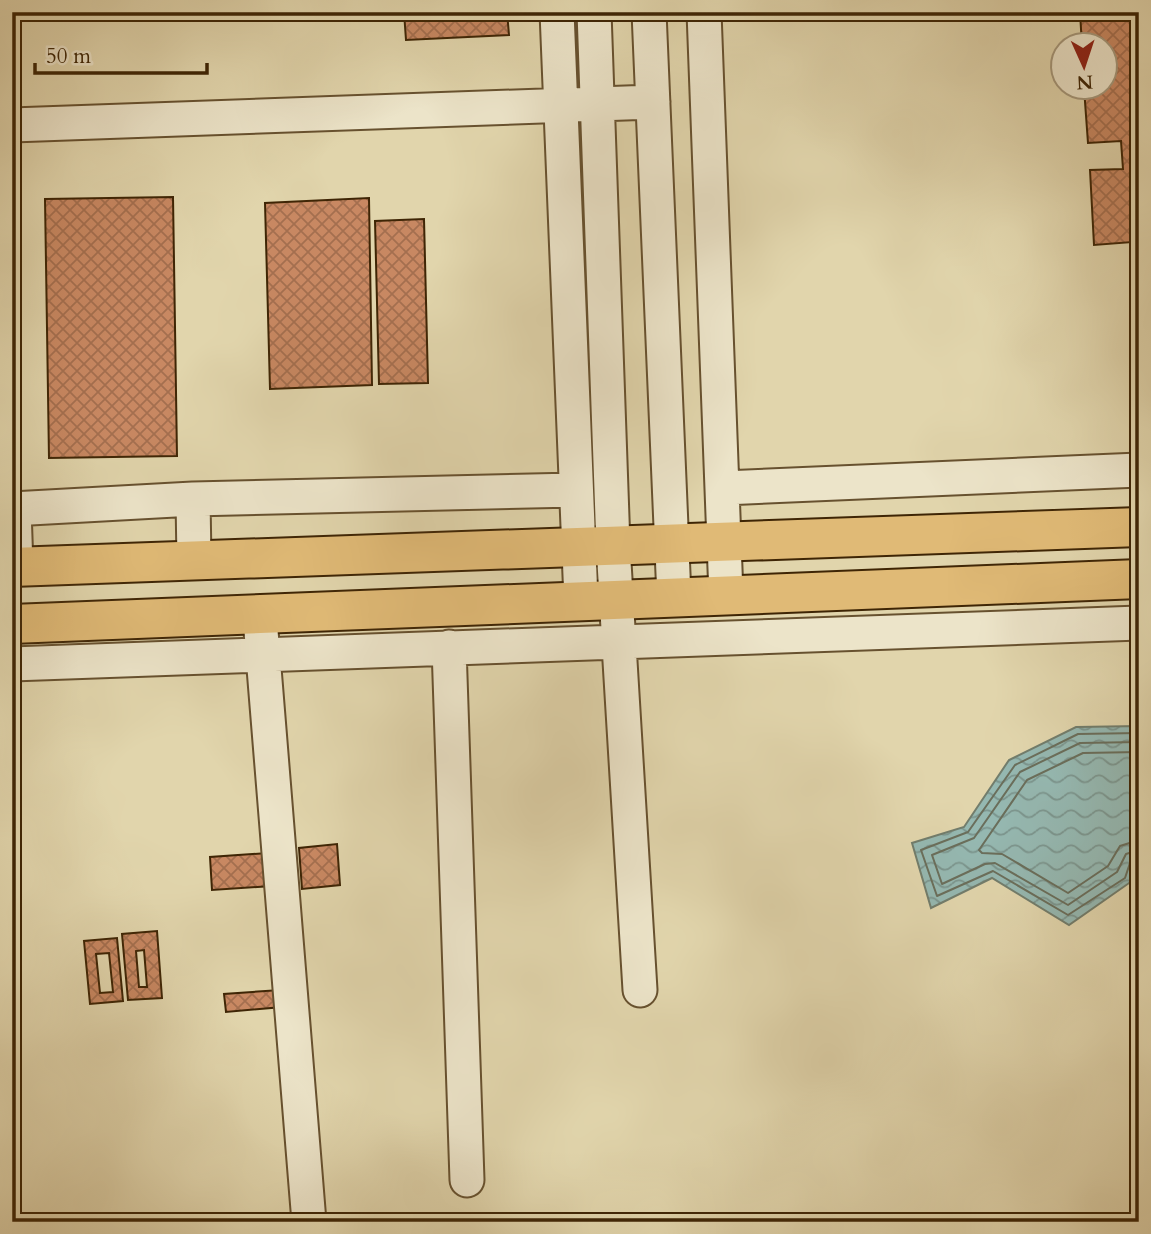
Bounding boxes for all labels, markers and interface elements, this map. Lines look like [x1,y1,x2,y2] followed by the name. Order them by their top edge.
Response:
[35,32,206,76] scale bar
[1050,32,1120,102] north arrow
[46,42,91,71] text: 50 m
[1075,69,1094,95] text: N

